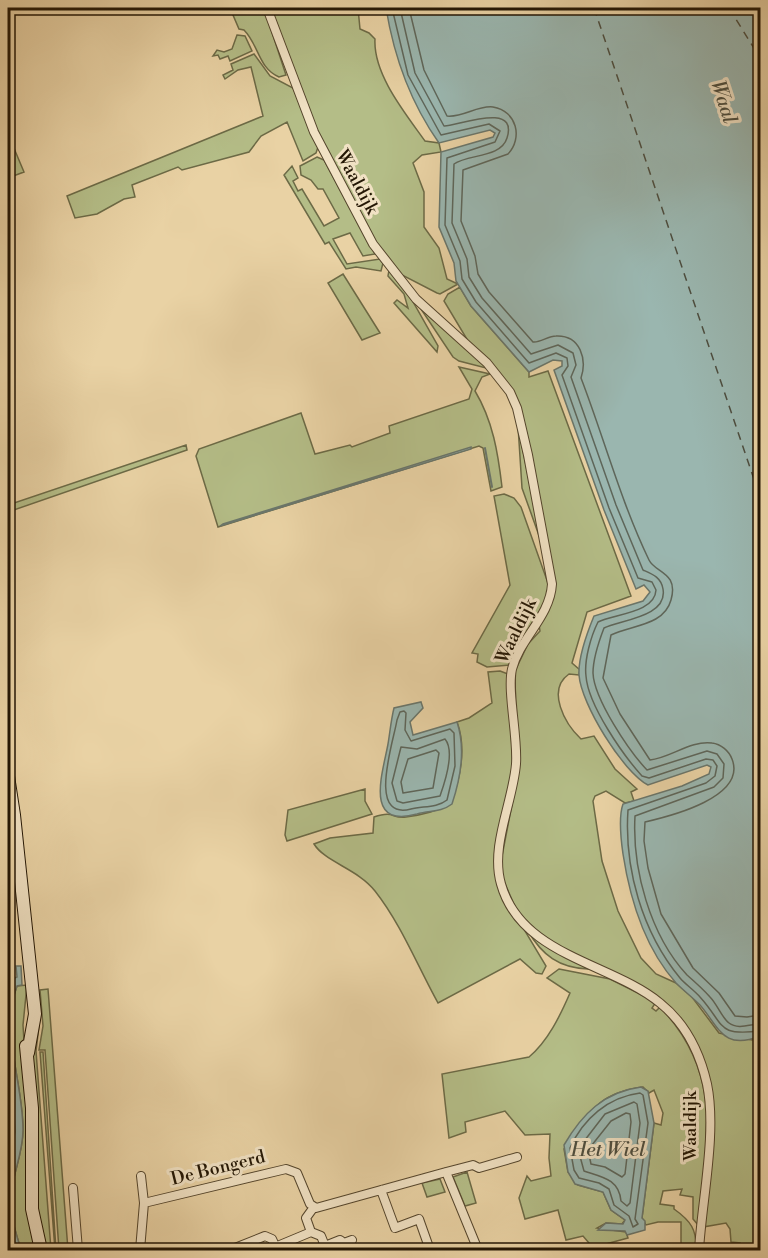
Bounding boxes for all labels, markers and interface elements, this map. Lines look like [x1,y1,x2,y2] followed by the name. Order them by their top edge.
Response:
[704,77,742,127] water label: Waal
[330,145,384,220] street label: Waaldijk
[490,593,542,668] street label: Waaldijk
[679,1089,702,1162] street label: Waaldijk
[570,1138,646,1163] water label: Het Wiel
[168,1145,268,1191] street label: De Bongerd

